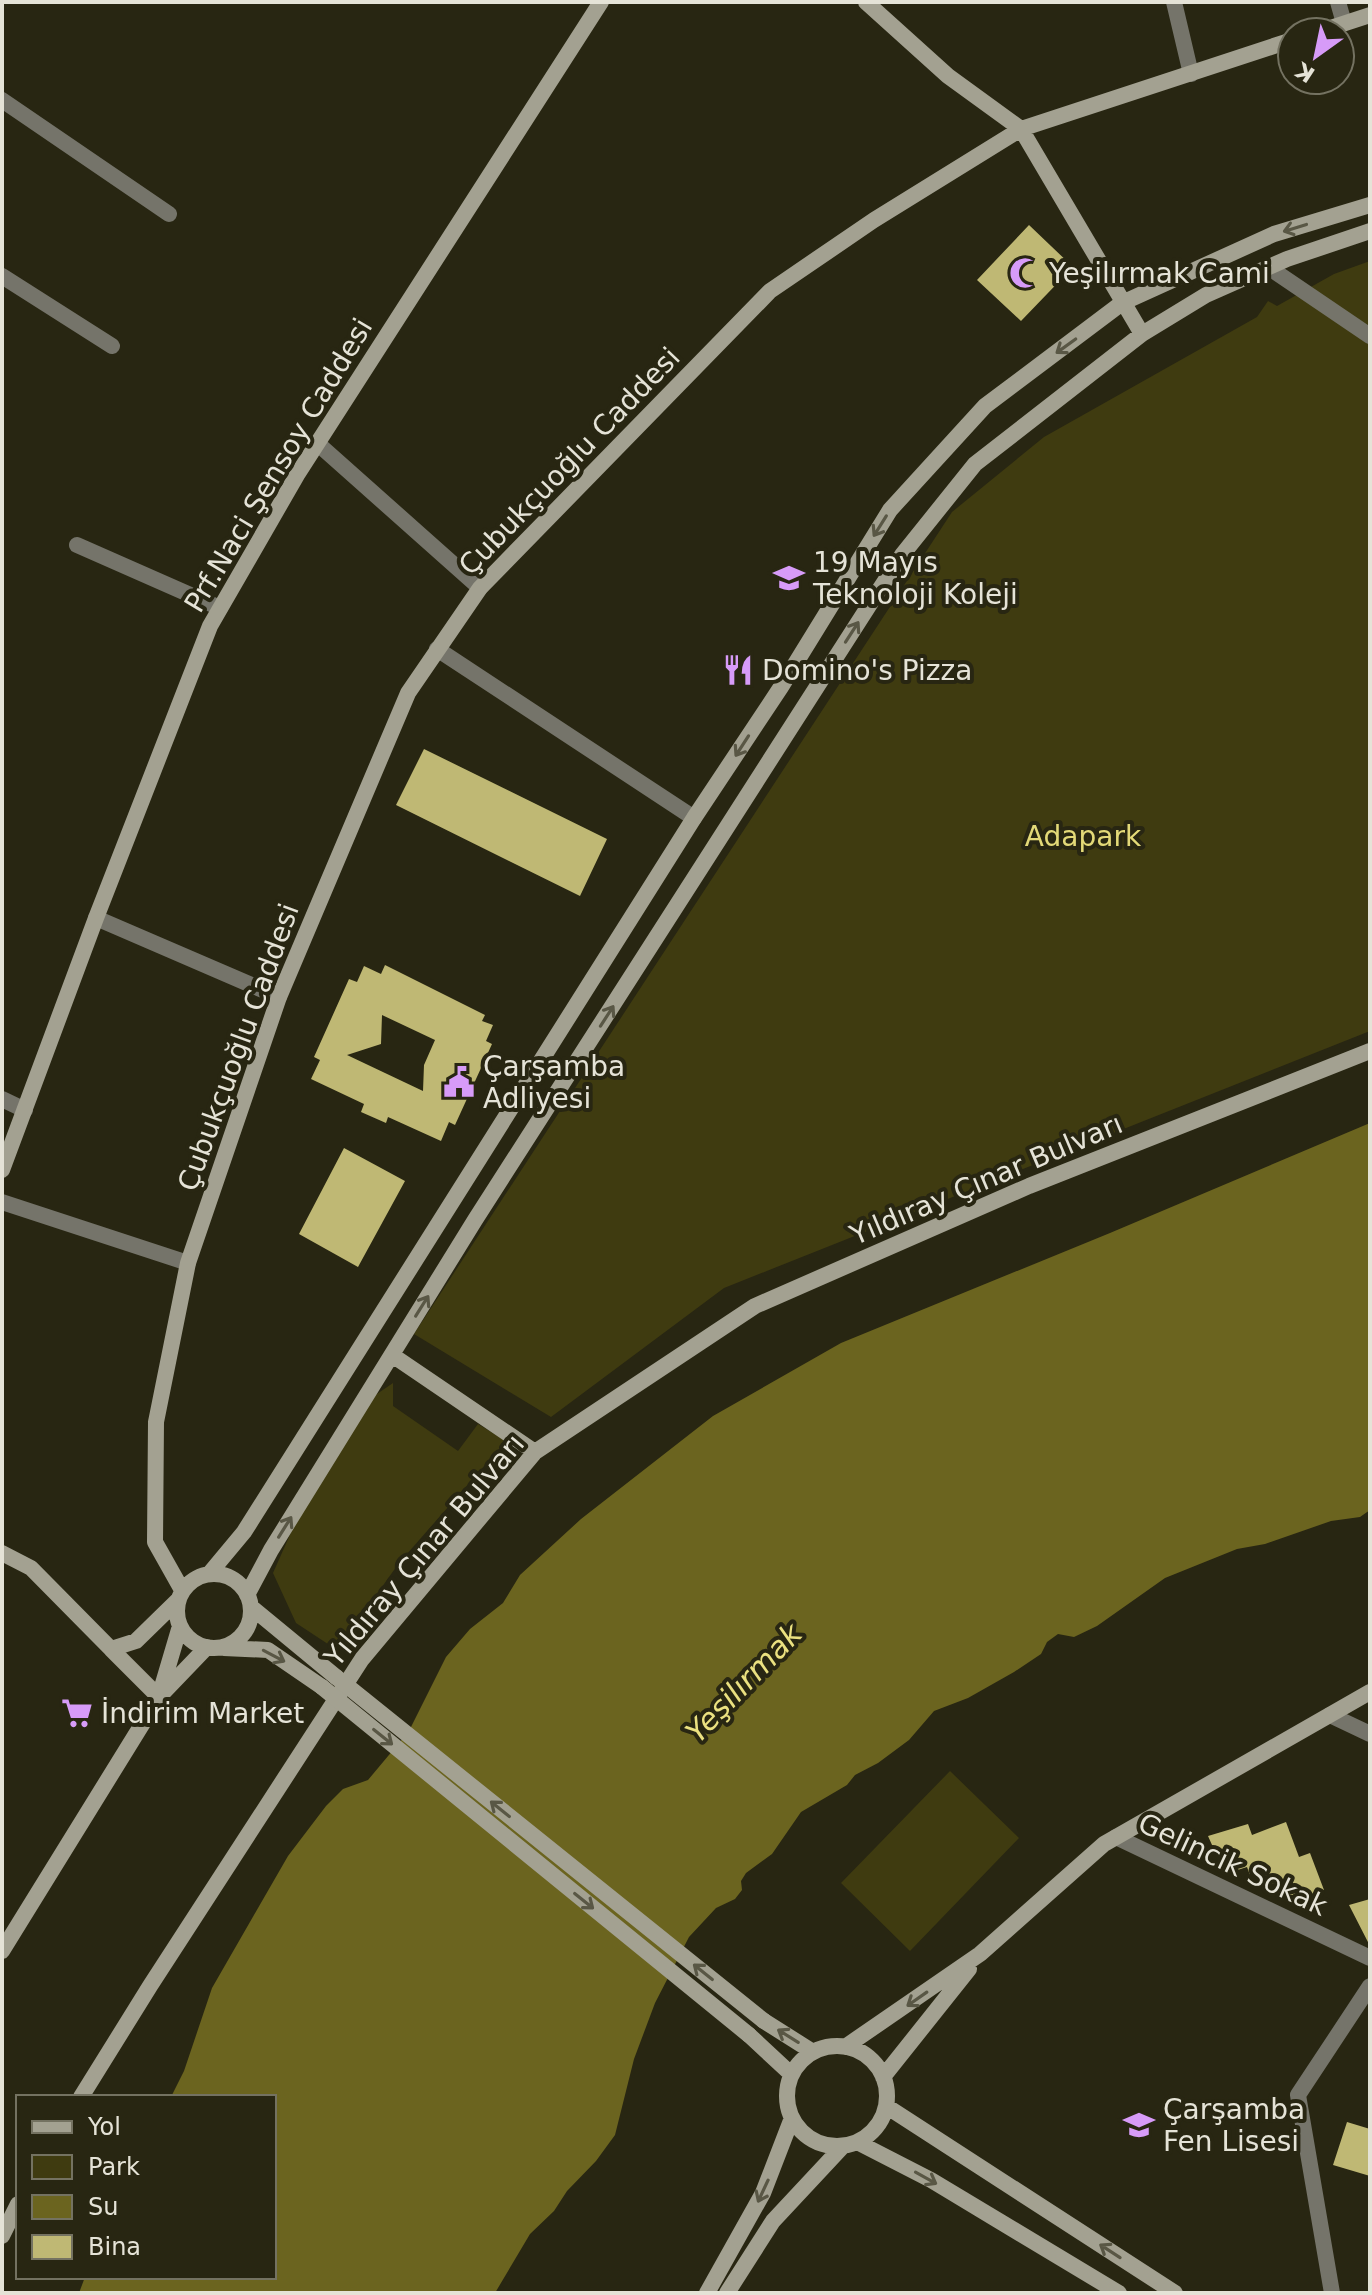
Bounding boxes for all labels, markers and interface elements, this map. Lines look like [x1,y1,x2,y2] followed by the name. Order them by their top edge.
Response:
[1276,16,1356,96] north arrow
[1291,57,1319,87] text: K
[1283,221,1309,236] one-way arrow
[1008,256,1042,290] mosque icon: Yeşilırmak Cami
[1048,257,1270,290] place label: Yeşilırmak Cami
[178,313,379,618] street label: Prf.Naci Şensoy Caddesi
[1056,337,1077,354] one-way arrow
[452,341,687,582] street label: Çubukçuoğlu Caddesi
[872,514,888,537] one-way arrow
[812,546,1018,611] place label: 19 Mayıs Teknoloji Koleji
[772,561,806,595] school or university icon: 19 Mayıs Teknoloji Koleji
[844,621,861,643] one-way arrow
[721,653,755,687] restaurant icon: Domino's Pizza
[762,654,972,687] place label: Domino's Pizza
[734,734,750,757] one-way arrow
[1025,820,1142,853] park label: Adapark
[171,899,306,1195] street label: Çubukçuoğlu Caddesi
[598,1005,615,1027] one-way arrow
[483,1050,625,1115] place label: Çarşamba Adliyesi
[442,1065,476,1099] public building icon: Çarşamba Adliyesi
[844,1107,1127,1252] street label: Yıldıray Çınar Bulvarı
[415,1295,431,1318] one-way arrow
[317,1428,531,1674] street label: Yıldıray Çınar Bulvarı
[278,1516,294,1539] one-way arrow
[678,1615,810,1749] water label: Yeşilırmak
[262,1649,285,1665] one-way arrow
[60,1696,94,1730] supermarket icon: İndirim Market
[101,1697,304,1730] place label: İndirim Market
[372,1728,392,1746] one-way arrow
[490,1800,511,1818] one-way arrow
[1133,1806,1333,1923] street label: Gelincik Sokak
[573,1892,594,1910] one-way arrow
[693,1963,714,1981] one-way arrow
[906,1991,928,2007] one-way arrow
[778,2028,800,2045] one-way arrow
[1163,2093,1305,2158] place label: Çarşamba Fen Lisesi
[16,2095,276,2279] legend
[1122,2108,1156,2142] school or university icon: Çarşamba Fen Lisesi
[87,2113,121,2141] text: Yol
[88,2153,140,2181] text: Park
[914,2171,938,2187] one-way arrow
[754,2178,769,2203] one-way arrow
[88,2193,118,2221] text: Su
[88,2233,141,2261] text: Bina
[1099,2242,1121,2259] one-way arrow

